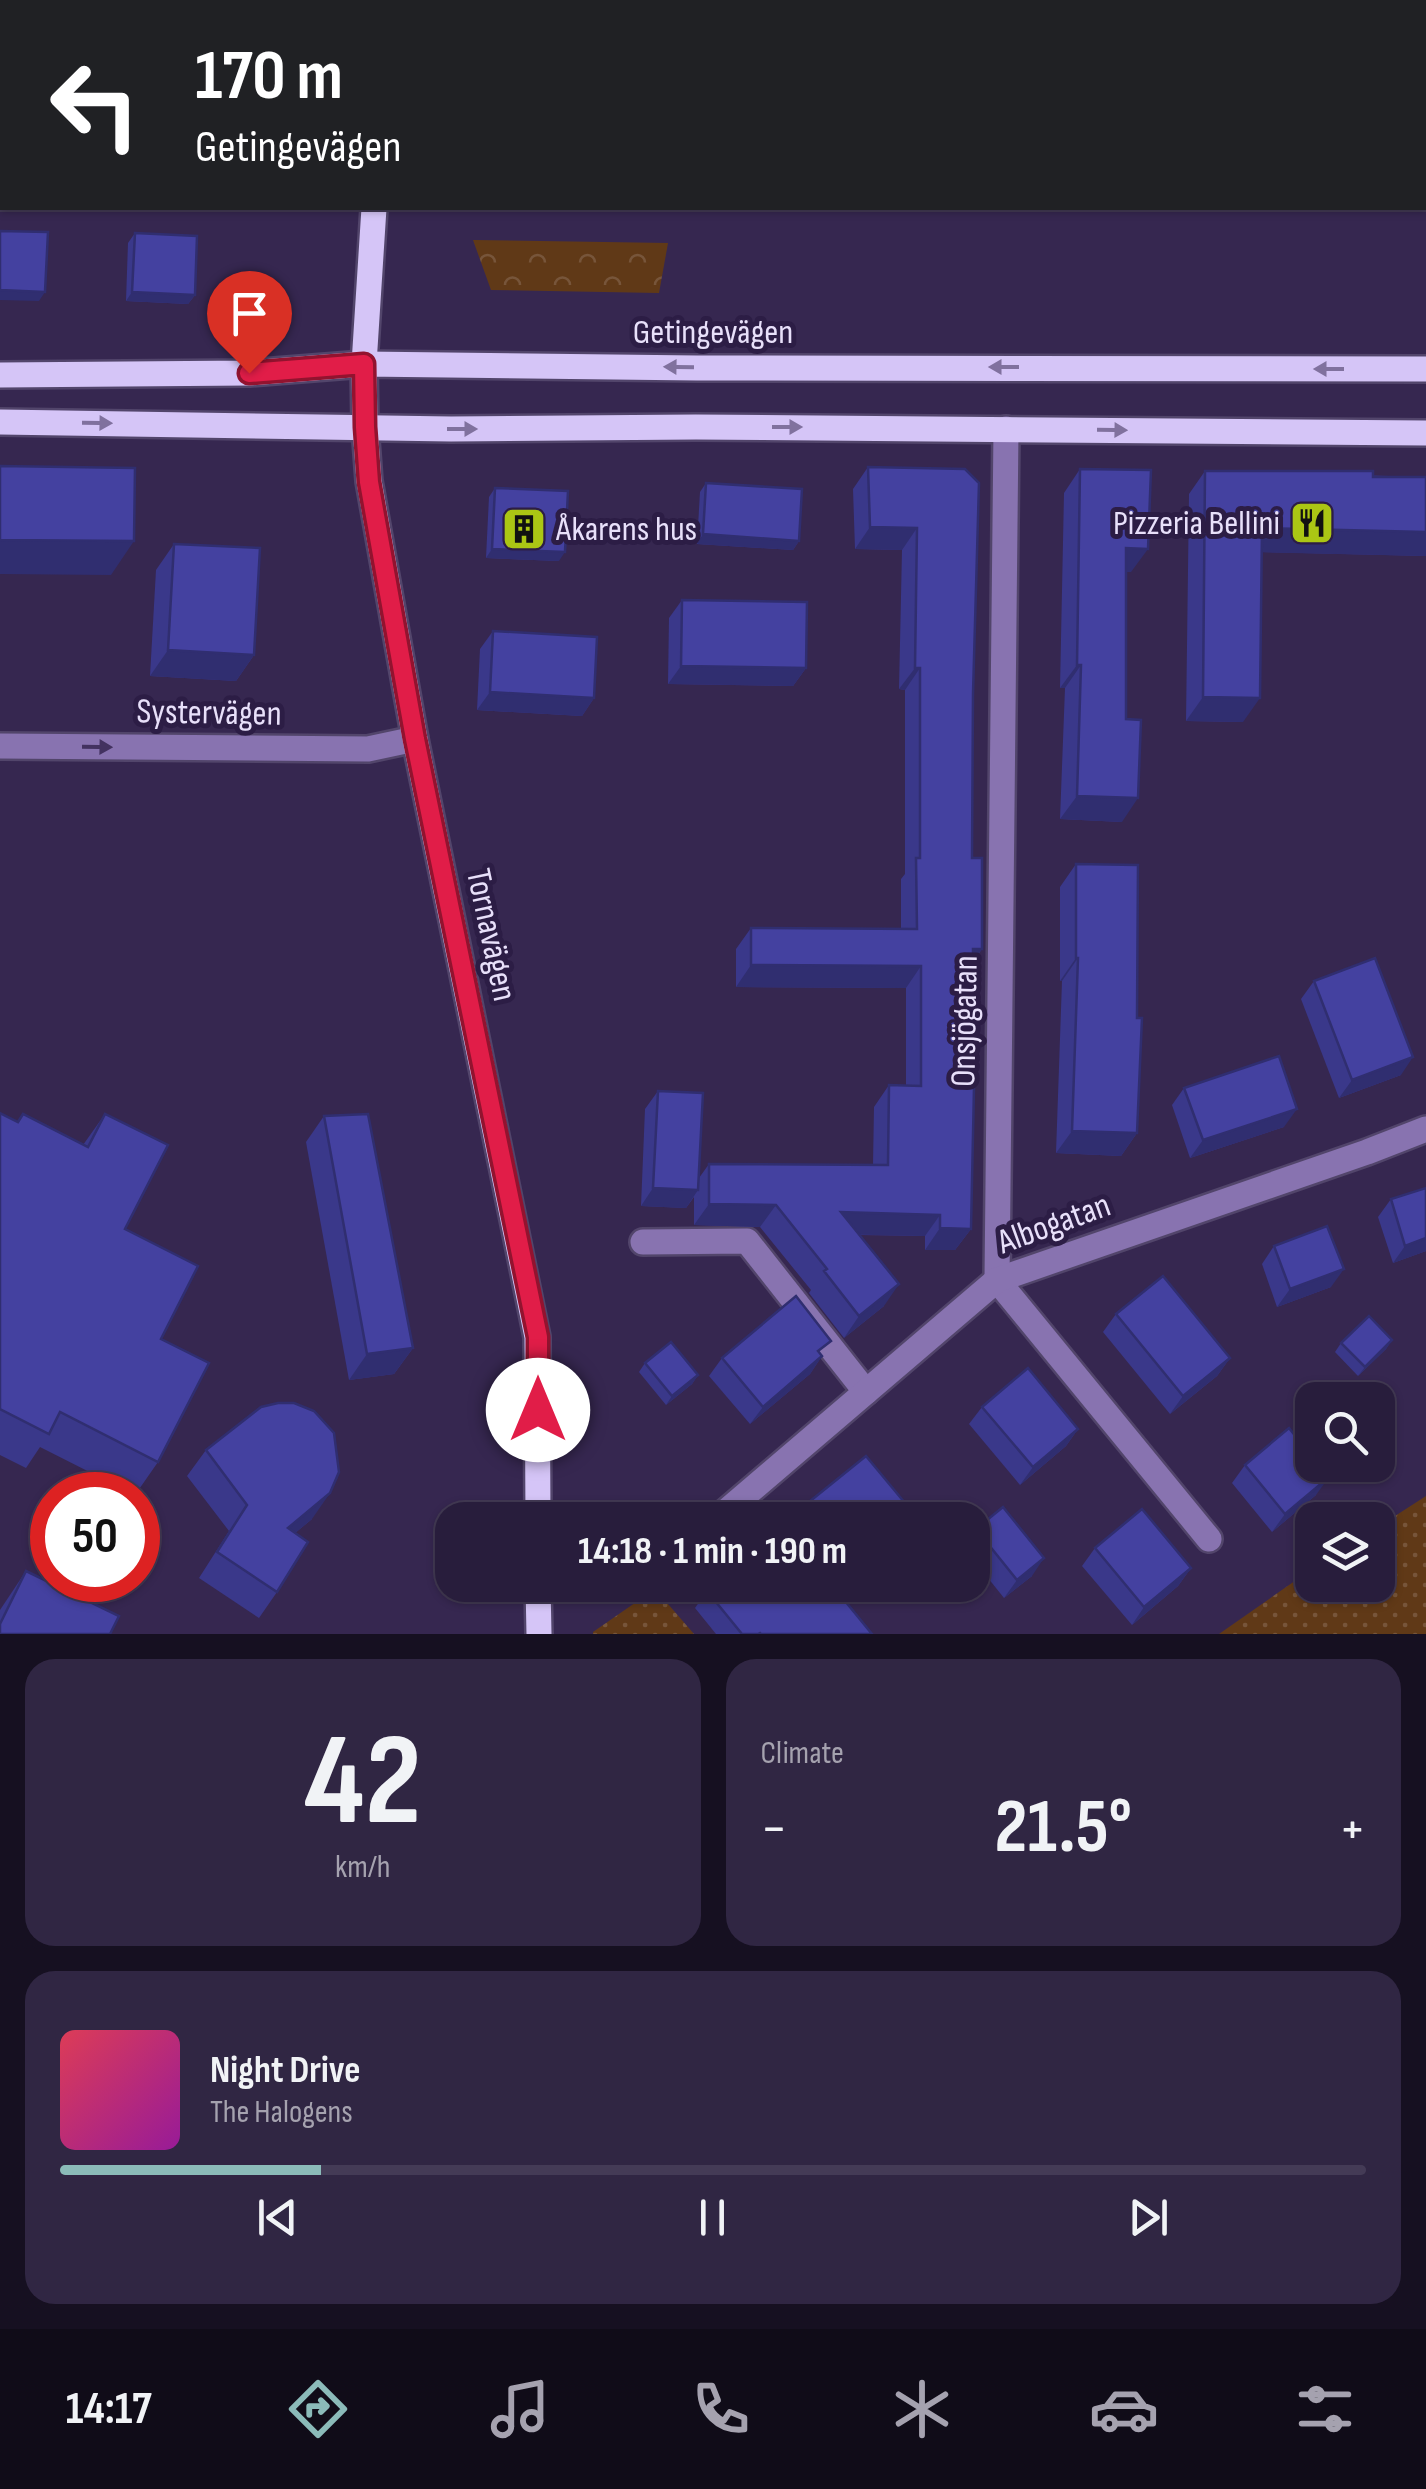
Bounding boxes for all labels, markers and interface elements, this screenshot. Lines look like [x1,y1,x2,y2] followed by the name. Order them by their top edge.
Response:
[195,35,343,119] text: 170 m
[30,40,160,170] icon: left
[195,120,402,175] text: Getingevägen
[207,271,292,374] pin
[222,286,277,341] icon: arrive
[633,311,793,354] street label: Getingevägen
[662,359,694,375] one-way arrow
[987,359,1019,375] one-way arrow
[1312,361,1344,377] one-way arrow
[82,415,114,431] one-way arrow
[772,420,804,436] one-way arrow
[447,421,479,437] one-way arrow
[1097,422,1129,438] one-way arrow
[1289,500,1335,546] restaurant icon: Pizzeria Bellini
[1113,502,1280,545] place label: Pizzeria Bellini
[501,506,547,552] building icon: Åkarens hus
[555,508,697,551] place label: Åkarens hus
[136,690,282,736] street label: Systervägen
[82,739,114,755] one-way arrow
[456,865,526,1005] street label: Tornavägen
[942,955,988,1087] street label: Onsjögatan
[991,1184,1116,1265] street label: Albogatan
[486,1358,590,1462] position arrow
[1295,1382,1395,1602] map controls
[1295,1382,1395,1482] button: search
[30,1472,160,1602] speed limit sign: 50
[1295,1502,1395,1602] button: layers
[578,1529,847,1574] text: 14:18 · 1 min · 190 m
[304,1705,422,1861] text: 42
[761,1734,844,1773] text: Climate
[994,1783,1132,1874] text: 21.5°
[761,1796,787,1863] text: −
[1339,1796,1366,1863] text: +
[335,1848,390,1887] text: km/h
[210,2048,361,2093] text: Night Drive
[210,2093,353,2132] text: The Halogens
[250,2190,305,2245] icon: previous
[685,2190,740,2245] icon: pause
[1121,2190,1176,2245] icon: next
[283,2374,353,2444] icon: directions
[485,2374,555,2444] icon: music
[686,2374,756,2444] icon: phone
[887,2374,957,2444] icon: climate
[1089,2374,1159,2444] icon: car
[1290,2374,1360,2444] icon: filters
[66,2382,152,2437] text: 14:17

